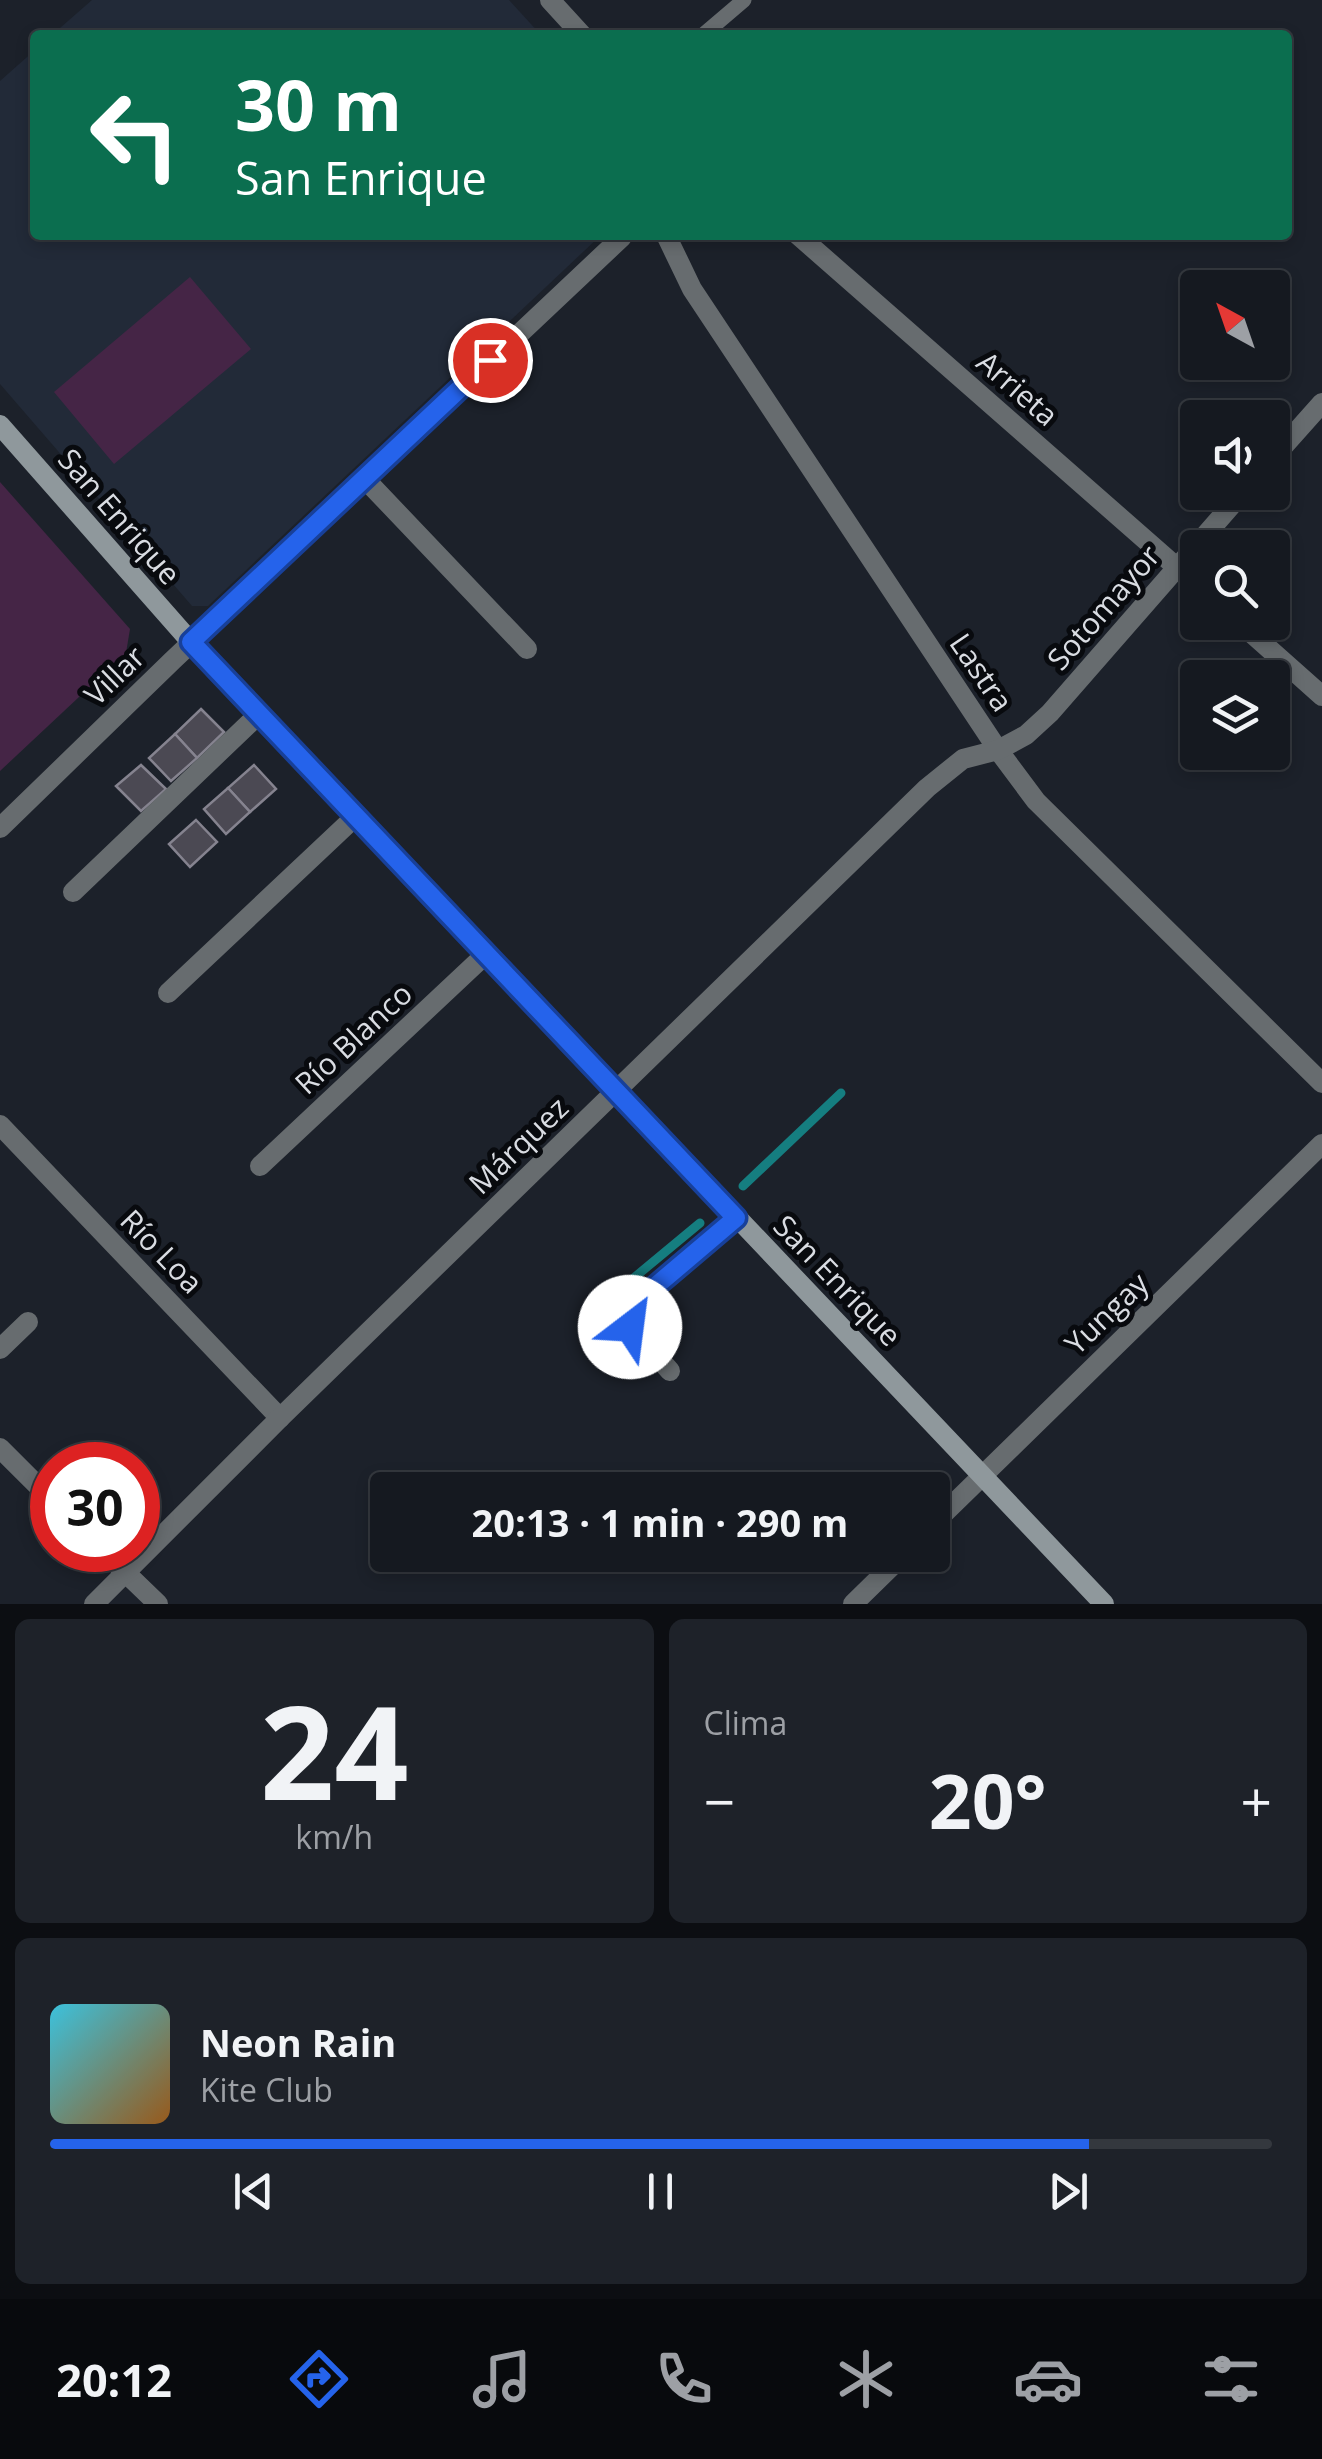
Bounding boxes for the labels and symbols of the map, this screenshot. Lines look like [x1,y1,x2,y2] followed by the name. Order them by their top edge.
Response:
[1180,270,1290,380] north arrow
[448,318,533,403] pin
[969,341,1067,435] street label: Arrieta
[49,439,191,593] street label: San Enrique
[1037,536,1169,678] street label: Sotomayor
[941,625,1023,719] street label: Lastra
[75,636,153,714] street label: Villar
[285,973,421,1103] street label: Río Blanco
[459,1087,577,1203] street label: Márquez
[112,1200,212,1302] street label: Río Loa
[765,1205,911,1355] street label: San Enrique
[1055,1262,1157,1363] street label: Yungay
[578,1275,682,1379] position arrow
[30,1442,160,1572] speed limit sign: 30

